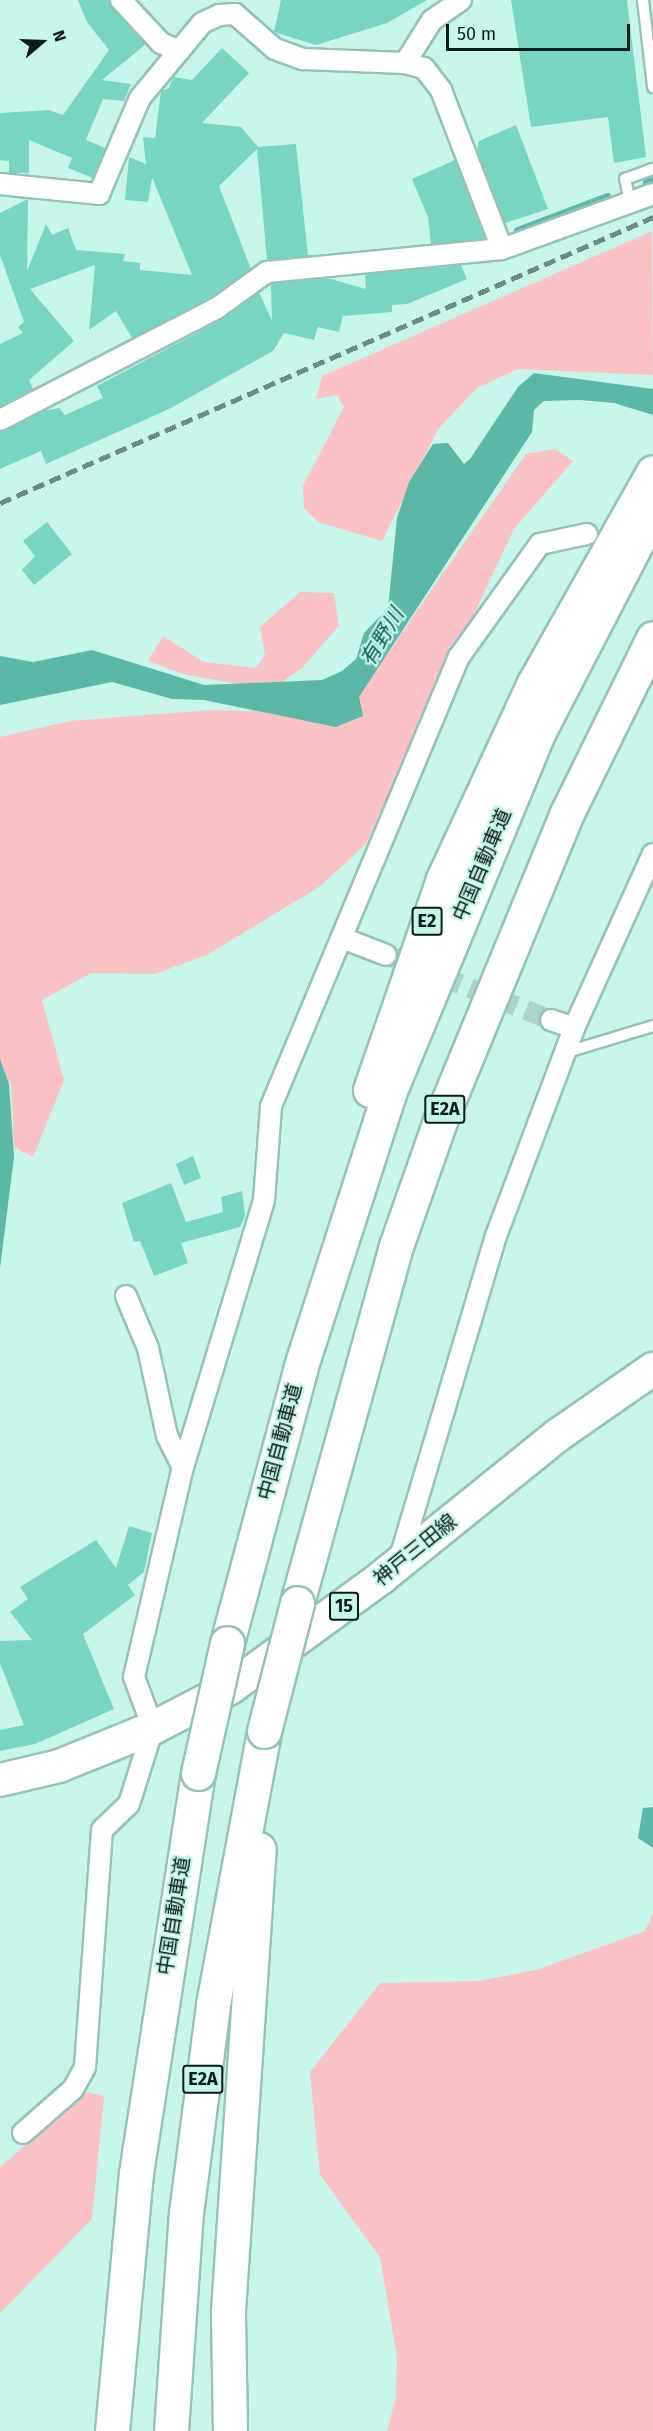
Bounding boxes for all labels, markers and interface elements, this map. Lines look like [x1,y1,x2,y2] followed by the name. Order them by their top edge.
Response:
[12,12,72,72] north arrow
[449,12,634,50] scale bar
[457,23,496,45] text: 50 m
[49,28,70,44] text: N
[355,604,409,670] water label: 有野川
[448,805,516,925] street label: 中国自動車道
[410,906,444,936] road number: E2
[424,1094,466,1124] road number: E2A
[253,1381,307,1503] street label: 中国自動車道
[369,1509,461,1591] street label: 神戸三田線
[329,1591,359,1621] road number: 15
[153,1855,195,1977] street label: 中国自動車道
[182,2064,224,2094] road number: E2A

